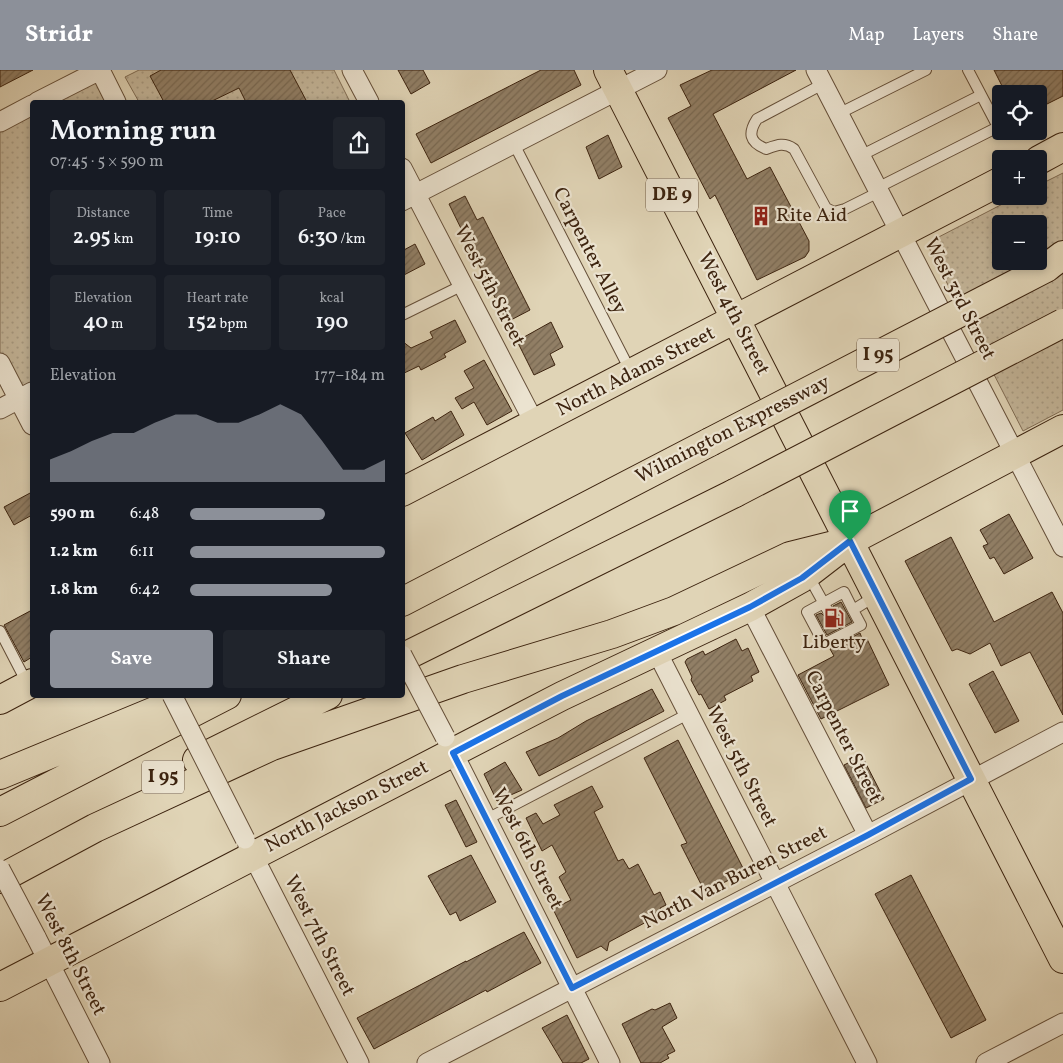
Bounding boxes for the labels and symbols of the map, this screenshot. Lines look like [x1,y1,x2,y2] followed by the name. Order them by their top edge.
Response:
[646,178,698,212] road number: DE 9
[545,183,633,319] street label: Carpenter Alley
[776,202,847,230] place label: Rite Aid
[750,205,772,227] building icon: Rite Aid
[446,221,532,351] street label: West 5th Street
[916,233,1002,365] street label: West 3rd Street
[690,248,776,380] street label: West 4th Street
[552,320,720,424] street label: North Adams Street
[857,338,899,372] road number: I 95
[631,369,835,491] street label: Wilmington Expressway
[829,490,871,541] pin
[823,607,845,629] fuel station icon: Liberty
[802,629,866,657] place label: Liberty
[798,666,888,808] street label: Carpenter Street
[698,702,784,832] street label: West 5th Street
[260,754,434,860] street label: North Jackson Street
[142,760,184,794] road number: I 95
[484,783,570,915] street label: West 6th Street
[638,819,832,937] street label: North Van Buren Street
[276,871,362,1001] street label: West 7th Street
[27,889,113,1021] street label: West 8th Street

